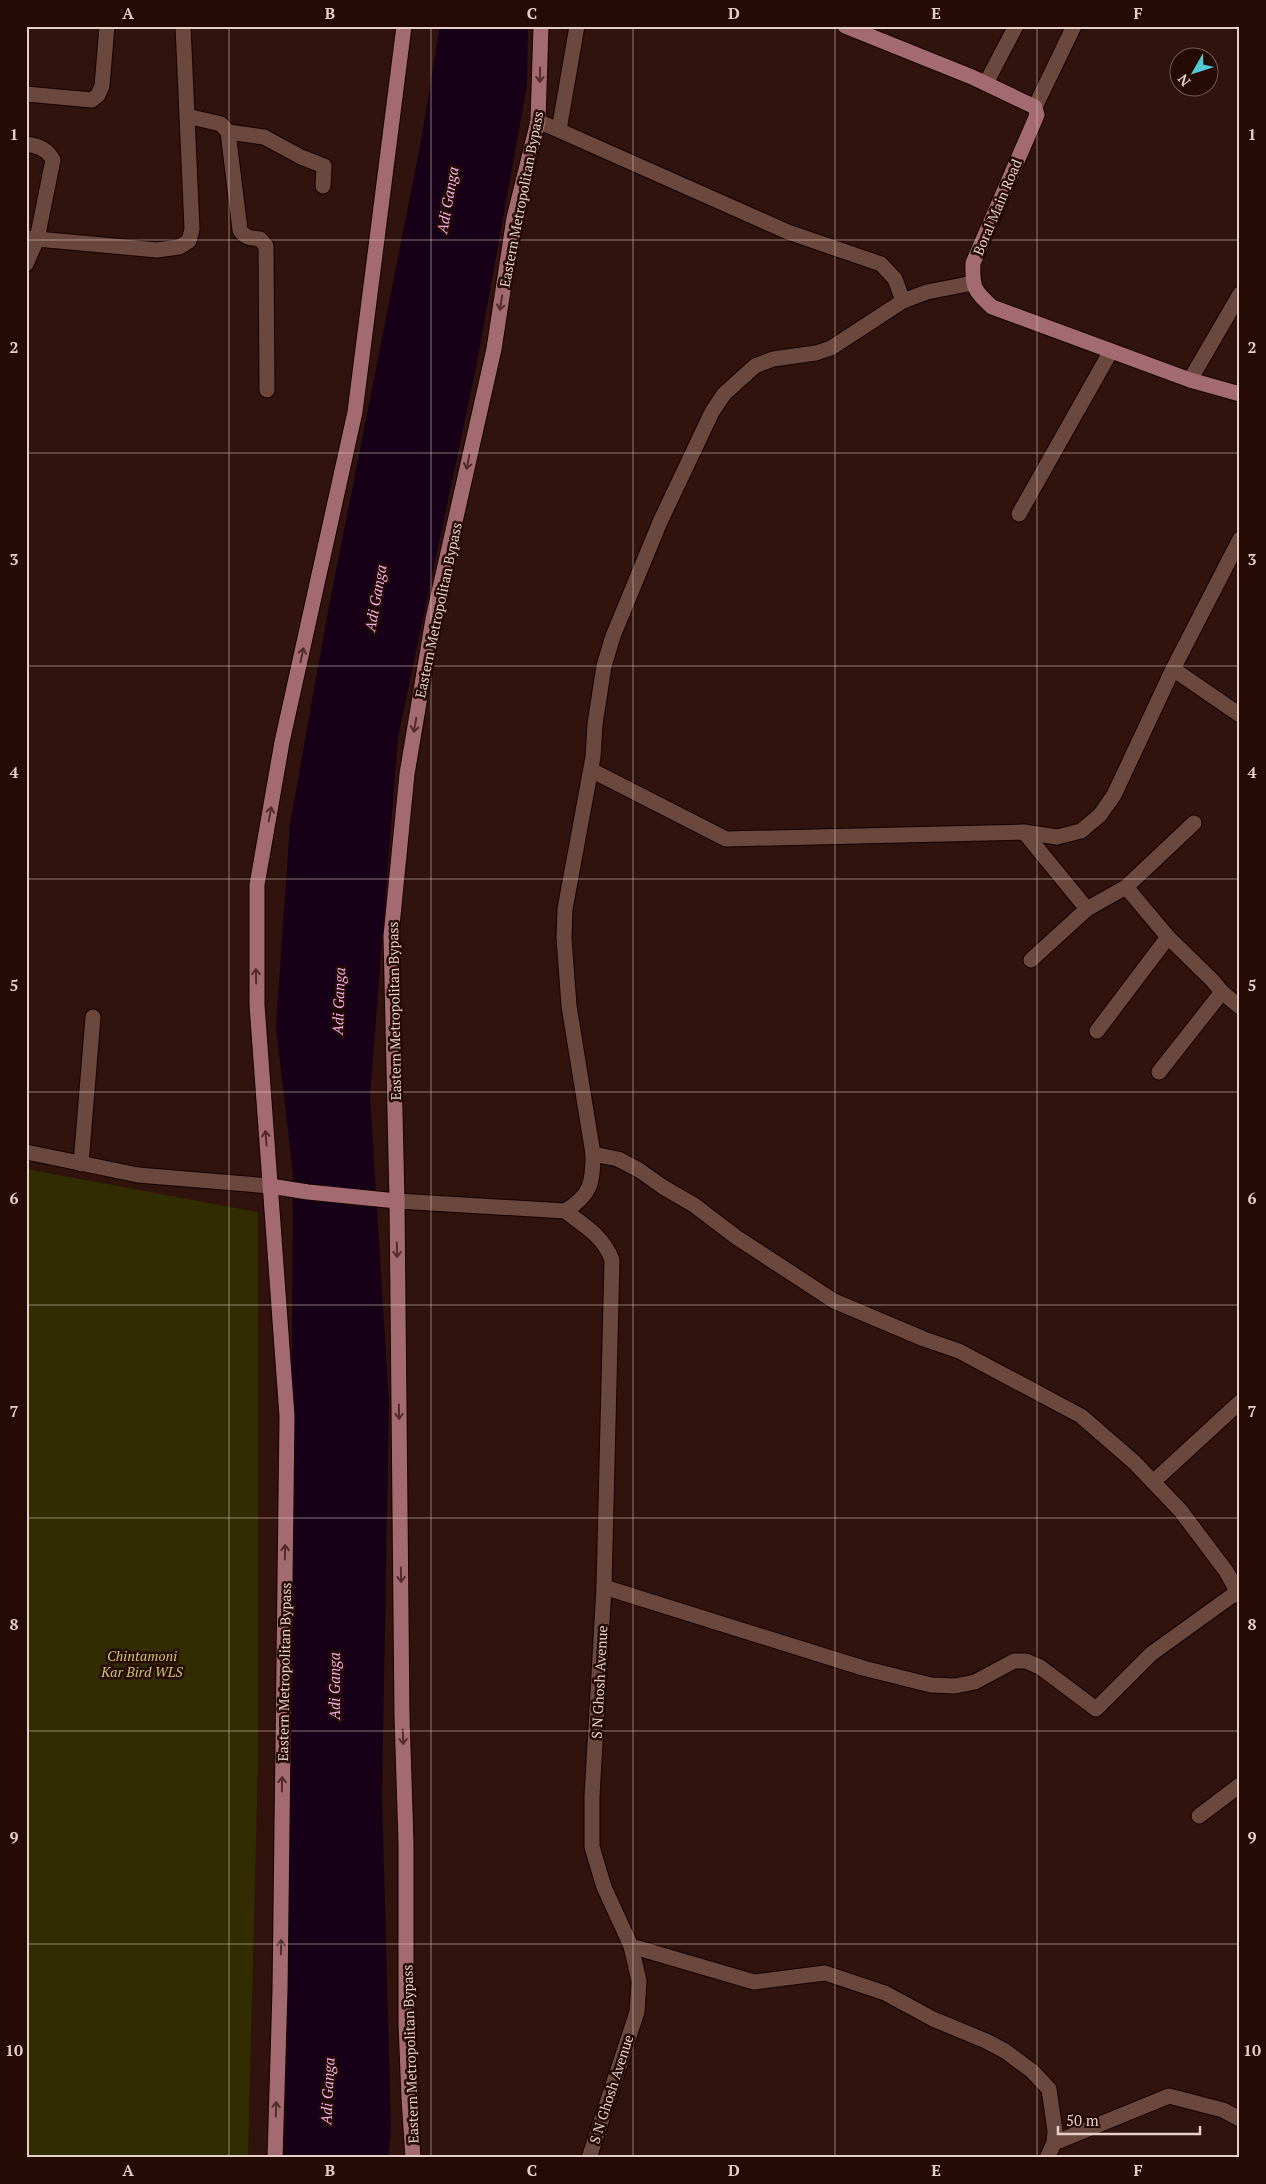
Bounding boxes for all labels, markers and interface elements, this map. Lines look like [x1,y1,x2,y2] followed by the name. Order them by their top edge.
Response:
[122,2,134,24] text: A
[325,2,335,24] text: B
[527,2,537,24] text: C
[728,2,740,24] text: D
[931,2,941,24] text: E
[1133,2,1143,24] text: F
[1168,48,1218,98] north arrow
[535,67,544,83] one-way arrow
[1173,70,1194,91] text: N
[495,109,547,289] street label: Eastern Metropolitan Bypass
[9,123,19,145] text: 1
[1247,123,1257,145] text: 1
[968,156,1026,258] street label: Boral Main Road
[431,165,463,236] water label: Adi Ganga
[495,295,505,311] one-way arrow
[9,336,19,358] text: 2
[1247,336,1257,358] text: 2
[463,454,472,470] one-way arrow
[410,520,466,700] street label: Eastern Metropolitan Bypass
[9,548,19,570] text: 3
[1247,548,1257,570] text: 3
[359,563,391,634] water label: Adi Ganga
[297,647,307,663] one-way arrow
[410,716,420,732] one-way arrow
[9,761,19,783] text: 4
[1247,761,1257,783] text: 4
[265,807,275,823] one-way arrow
[383,921,405,1101] street label: Eastern Metropolitan Bypass
[327,967,349,1036] water label: Adi Ganga
[251,968,261,984] one-way arrow
[9,974,19,996] text: 5
[1247,974,1257,996] text: 5
[262,1130,271,1146] one-way arrow
[9,1187,19,1209] text: 6
[1247,1187,1257,1209] text: 6
[392,1241,402,1257] one-way arrow
[9,1400,19,1422] text: 7
[1247,1400,1257,1422] text: 7
[394,1404,404,1420] one-way arrow
[280,1544,290,1560] one-way arrow
[396,1566,406,1582] one-way arrow
[273,1582,295,1762] street label: Eastern Metropolitan Bypass
[9,1613,19,1635] text: 8
[1247,1613,1257,1635] text: 8
[587,1625,611,1739] street label: S N Ghosh Avenue
[100,1646,183,1681] park label: Chintamoni Kar Bird WLS
[324,1652,344,1721] water label: Adi Ganga
[398,1728,408,1745] one-way arrow
[278,1776,287,1792] one-way arrow
[9,1826,19,1848] text: 9
[1247,1826,1257,1848] text: 9
[276,1939,285,1955] one-way arrow
[397,1964,423,2144] street label: Eastern Metropolitan Bypass
[584,2032,638,2146] street label: S N Ghosh Avenue
[5,2039,23,2061] text: 10
[1243,2039,1261,2061] text: 10
[315,2057,339,2126] water label: Adi Ganga
[271,2101,281,2118] one-way arrow
[1058,2104,1201,2136] scale bar
[1066,2110,1099,2130] text: 50 m
[122,2159,134,2181] text: A
[325,2159,335,2181] text: B
[527,2159,537,2181] text: C
[728,2159,740,2181] text: D
[931,2159,941,2181] text: E
[1133,2159,1143,2181] text: F

